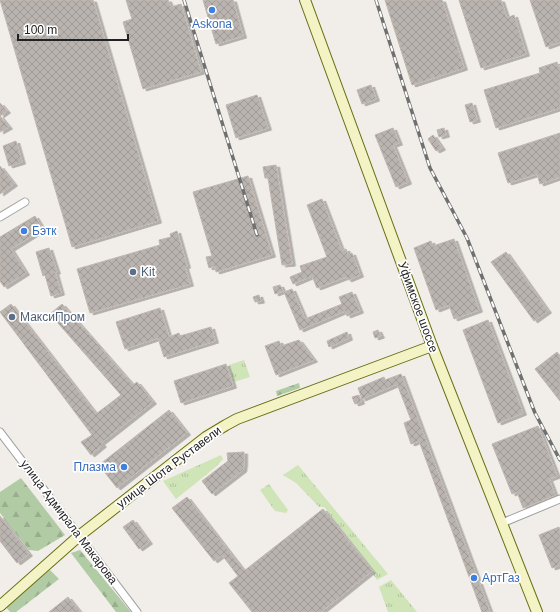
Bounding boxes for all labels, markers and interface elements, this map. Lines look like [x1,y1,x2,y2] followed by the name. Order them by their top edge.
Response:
[207,5,217,15] marker: Askona
[18,16,128,42] scale bar
[192,17,232,31] place label: Askona
[24,23,57,37] text: 100 m
[32,224,57,238] place label: Бэтк
[19,226,29,236] marker: Бэтк
[395,260,441,355] street label: Уфимское шоссе
[141,265,156,279] place label: Kit
[128,267,138,277] marker: Kit
[20,310,85,324] place label: МаксиПром
[7,312,17,322] marker: МаксиПром
[114,423,224,511] street label: улица Шота Руставели
[18,457,120,587] street label: улица Адмирала Макарова
[73,460,116,474] place label: Плазма
[119,462,129,472] marker: Плазма
[482,571,520,585] place label: АртГаз
[469,573,479,583] marker: АртГаз

